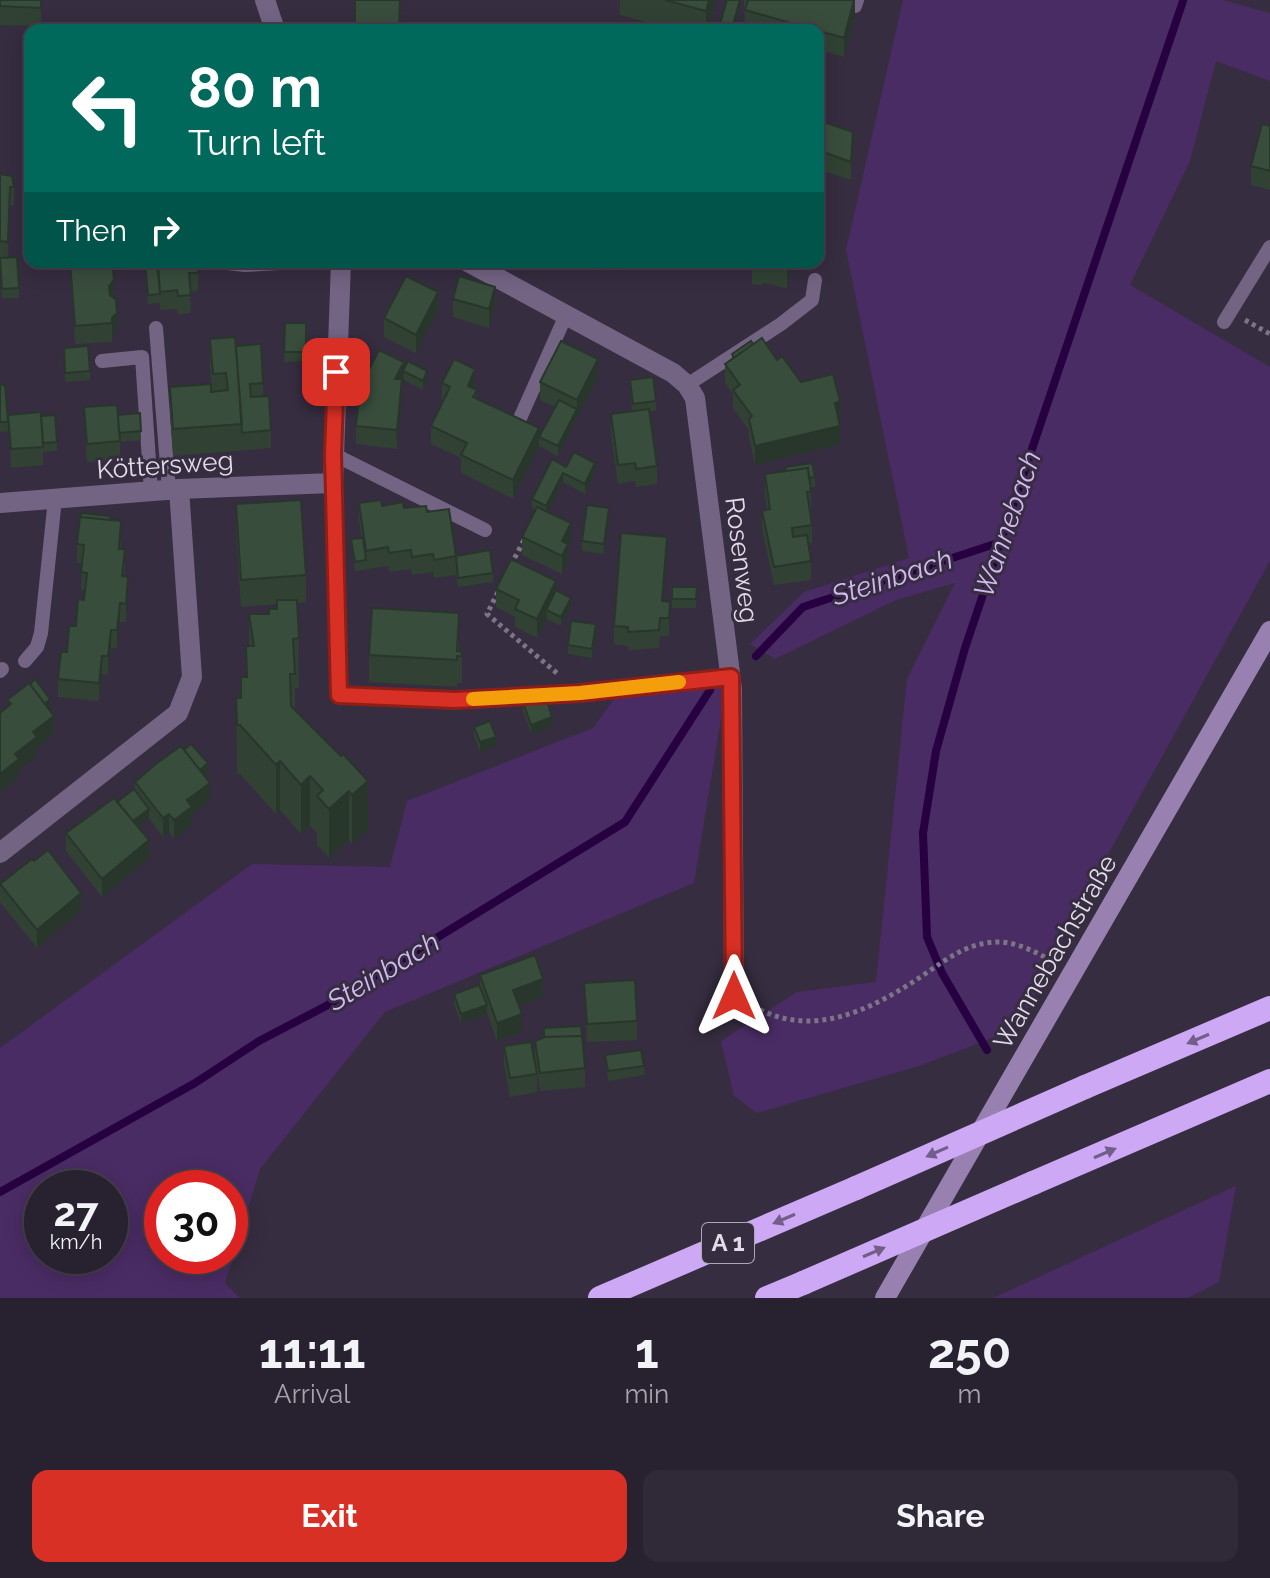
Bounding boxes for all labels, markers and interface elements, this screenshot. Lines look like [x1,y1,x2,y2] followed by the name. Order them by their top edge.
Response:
[188,54,322,120] text: 80 m
[56,56,160,160] icon: left
[188,121,326,163] text: Turn left
[143,208,187,252] icon: right
[56,213,127,248] text: Then
[302,338,370,406] pin
[314,350,358,394] icon: arrive
[96,445,234,485] street label: Köttersweg
[967,446,1048,602] water label: Wannebach
[719,495,765,625] street label: Rosenweg
[827,542,957,613] water label: Steinbach
[987,850,1123,1054] street label: Wannebachstraße
[320,925,445,1018] water label: Steinbach
[692,954,776,1038] position arrow
[1186,1032,1210,1045] one-way arrow
[925,1146,949,1159] one-way arrow
[1093,1146,1117,1159] one-way arrow
[144,1170,248,1274] speed limit sign: 30
[53,1188,98,1235] text: 27
[773,1212,796,1225] one-way arrow
[702,1223,754,1263] road number: A 1
[50,1230,102,1254] text: km/h
[863,1245,886,1258] one-way arrow
[259,1323,366,1379] text: 11:11
[635,1323,659,1379] text: 1
[928,1323,1011,1379] text: 250
[274,1379,350,1409] text: Arrival
[624,1379,669,1409] text: min
[958,1379,982,1409] text: m
[32,1470,627,1562] button: Exit
[643,1470,1238,1562] button: Share

